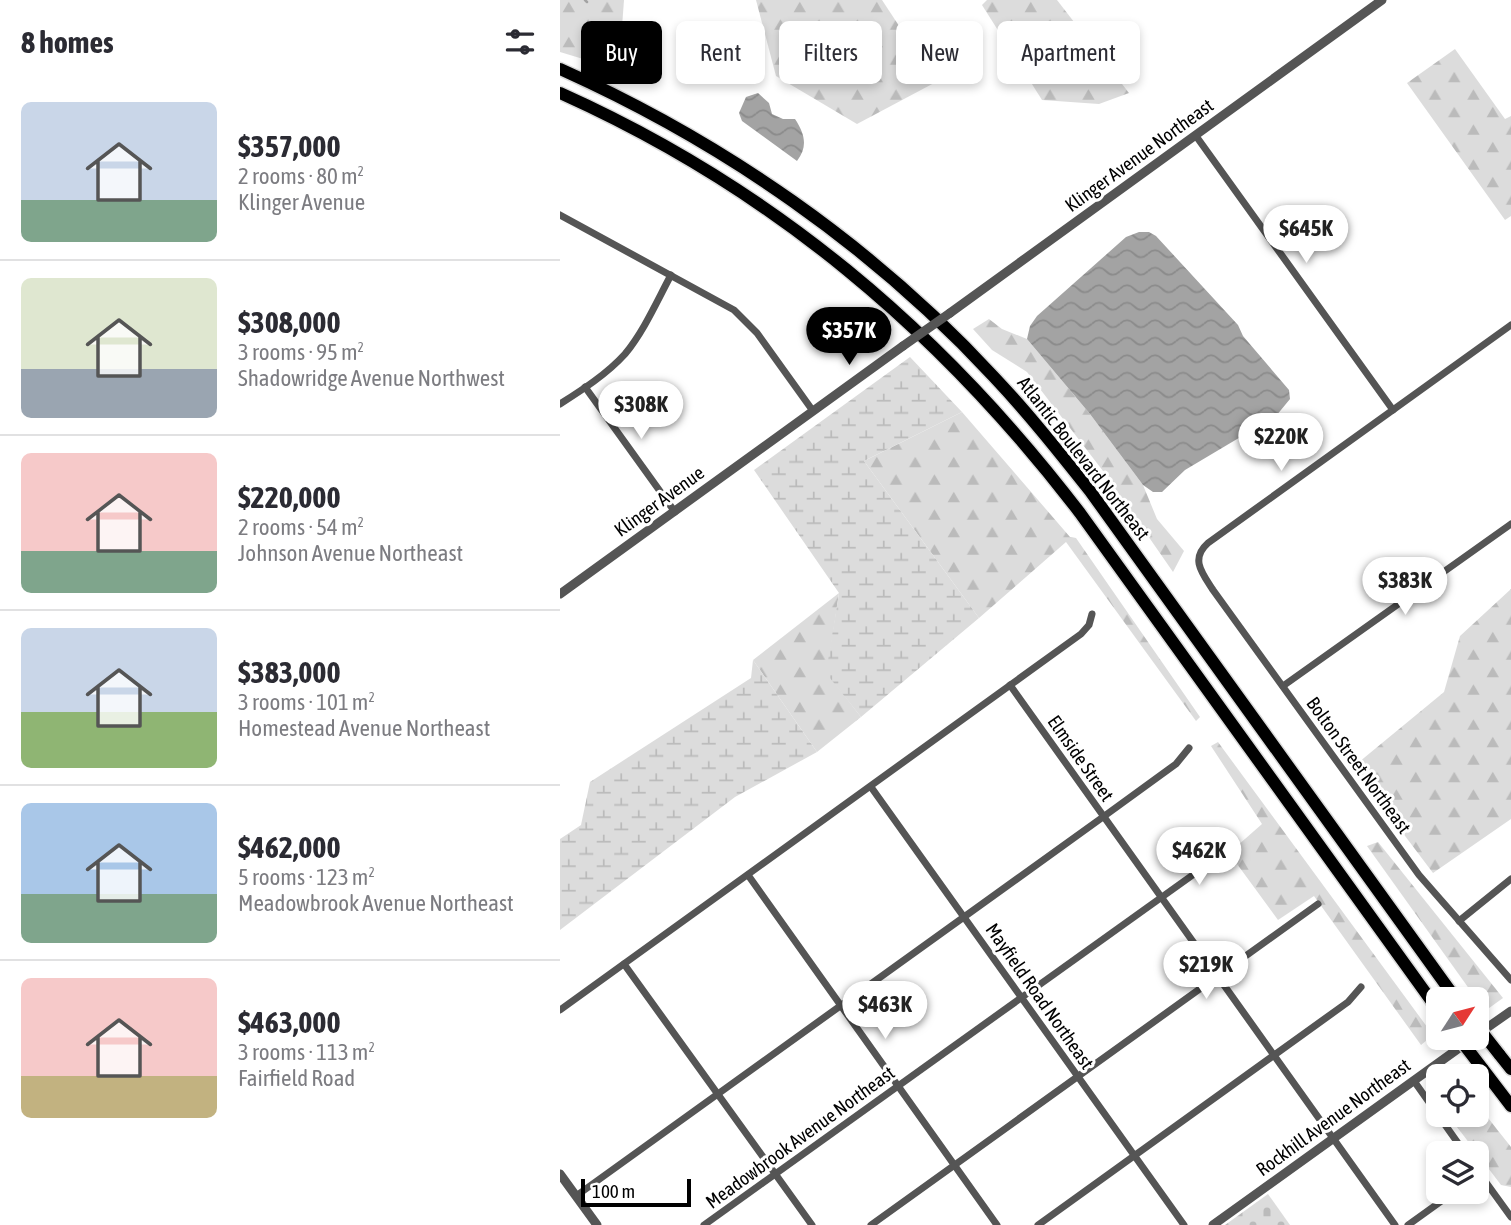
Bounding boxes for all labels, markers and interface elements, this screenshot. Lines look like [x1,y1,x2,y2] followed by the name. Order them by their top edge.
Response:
[581,21,662,84] chip: Buy
[676,21,765,84] chip: Rent
[779,21,882,84] chip: Filters
[896,21,983,84] chip: New
[997,21,1140,84] chip: Apartment
[501,23,539,61] icon: filters
[21,25,114,59] text: 8 homes
[1061,94,1217,216] street label: Klinger Avenue Northeast
[238,129,341,163] text: $357,000
[77,130,161,214] icon: home
[238,163,364,189] text: 2 rooms · 80 m²
[238,189,365,215] text: Klinger Avenue
[1257,205,1355,265] pin: $645K
[1279,215,1333,241] text: $645K
[238,305,341,339] text: $308,000
[77,306,161,390] icon: home
[800,308,898,367] pin: $357K
[822,317,876,343] text: $357K
[238,339,364,365] text: 3 rooms · 95 m²
[238,365,505,391] text: Shadowridge Avenue Northwest
[1013,372,1155,544] street label: Atlantic Boulevard Northeast
[592,382,690,441] pin: $308K
[614,391,668,417] text: $308K
[1232,414,1330,473] pin: $220K
[1254,423,1308,449] text: $220K
[610,461,708,541] street label: Klinger Avenue
[238,480,341,514] text: $220,000
[77,481,161,565] icon: home
[238,514,364,540] text: 2 rooms · 54 m²
[238,540,463,566] text: Johnson Avenue Northeast
[1356,558,1454,617] pin: $383K
[1378,567,1432,593] text: $383K
[238,655,341,689] text: $383,000
[77,656,161,740] icon: home
[238,689,375,715] text: 3 rooms · 101 m²
[1302,693,1416,837] street label: Bolton Street Northeast
[1043,711,1119,805] street label: Elmside Street
[238,715,490,741] text: Homestead Avenue Northeast
[1150,828,1248,887] pin: $462K
[238,830,341,864] text: $462,000
[77,831,161,915] icon: home
[1172,837,1226,863] text: $462K
[238,864,375,890] text: 5 rooms · 123 m²
[238,890,514,916] text: Meadowbrook Avenue Northeast
[981,919,1099,1073] street label: Mayfield Road Northeast
[1157,942,1255,1001] pin: $219K
[1179,951,1233,977] text: $219K
[836,982,934,1041] pin: $463K
[1426,987,1489,1050] north arrow
[1426,987,1489,1204] map controls
[858,991,912,1017] text: $463K
[238,1005,341,1039] text: $463,000
[77,1006,161,1090] icon: home
[238,1039,375,1065] text: 3 rooms · 113 m²
[1252,1054,1414,1180] street label: Rockhill Avenue Northeast
[701,1061,899,1213] street label: Meadowbrook Avenue Northeast
[1426,1064,1489,1127] button: locate
[238,1065,355,1091] text: Fairfield Road
[1426,1141,1489,1204] button: layers
[581,1176,691,1208] scale bar
[592,1180,635,1202] text: 100 m

